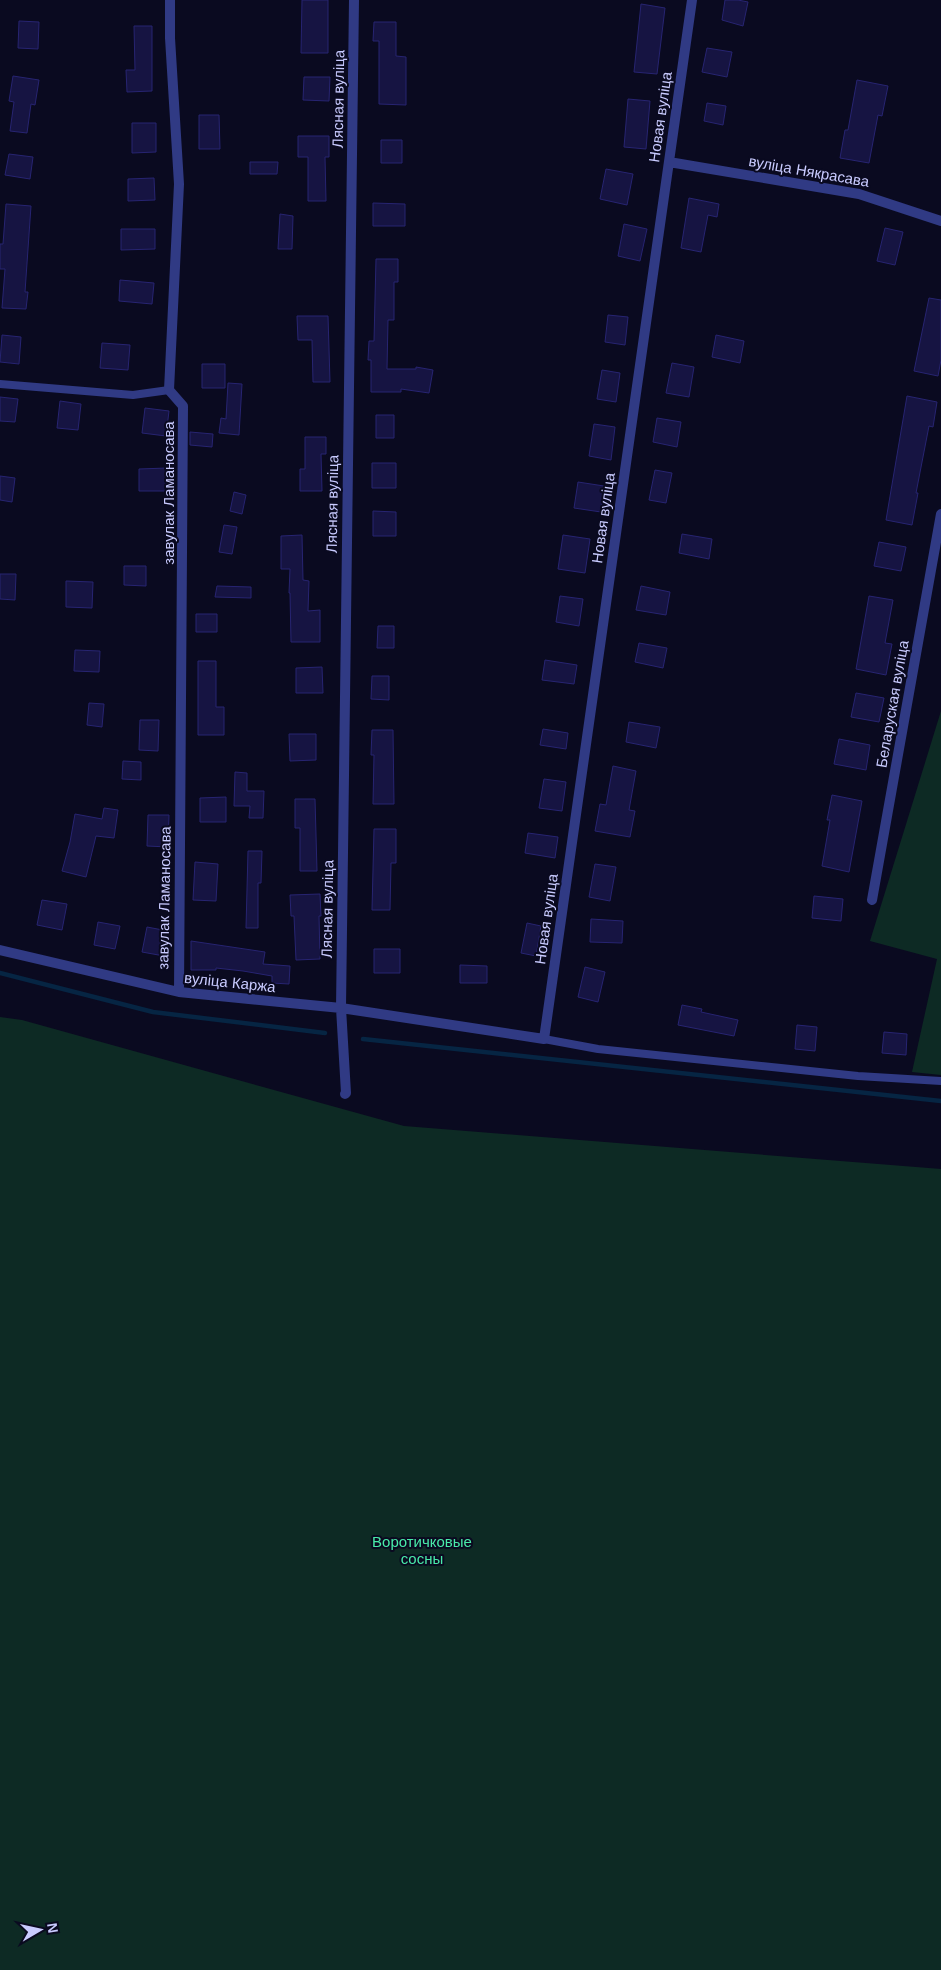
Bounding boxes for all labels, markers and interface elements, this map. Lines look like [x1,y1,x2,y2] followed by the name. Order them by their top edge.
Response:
[329,49,347,148] street label: Лясная вуліца
[645,70,675,163] street label: Новая вуліца
[747,152,871,190] street label: вуліца Някрасава
[160,421,177,565] street label: завулак Ламаносава
[323,454,341,553] street label: Лясная вуліца
[588,471,618,564] street label: Новая вуліца
[872,638,912,769] street label: Беларуская вуліца
[154,826,174,970] street label: завулак Ламаносава
[318,859,336,958] street label: Лясная вуліца
[531,872,561,965] street label: Новая вуліца
[183,969,277,995] street label: вуліца Каржа
[372,1533,472,1567] park label: Воротичковые сосны
[15,1905,65,1955] north arrow
[44,1922,62,1934] text: N

